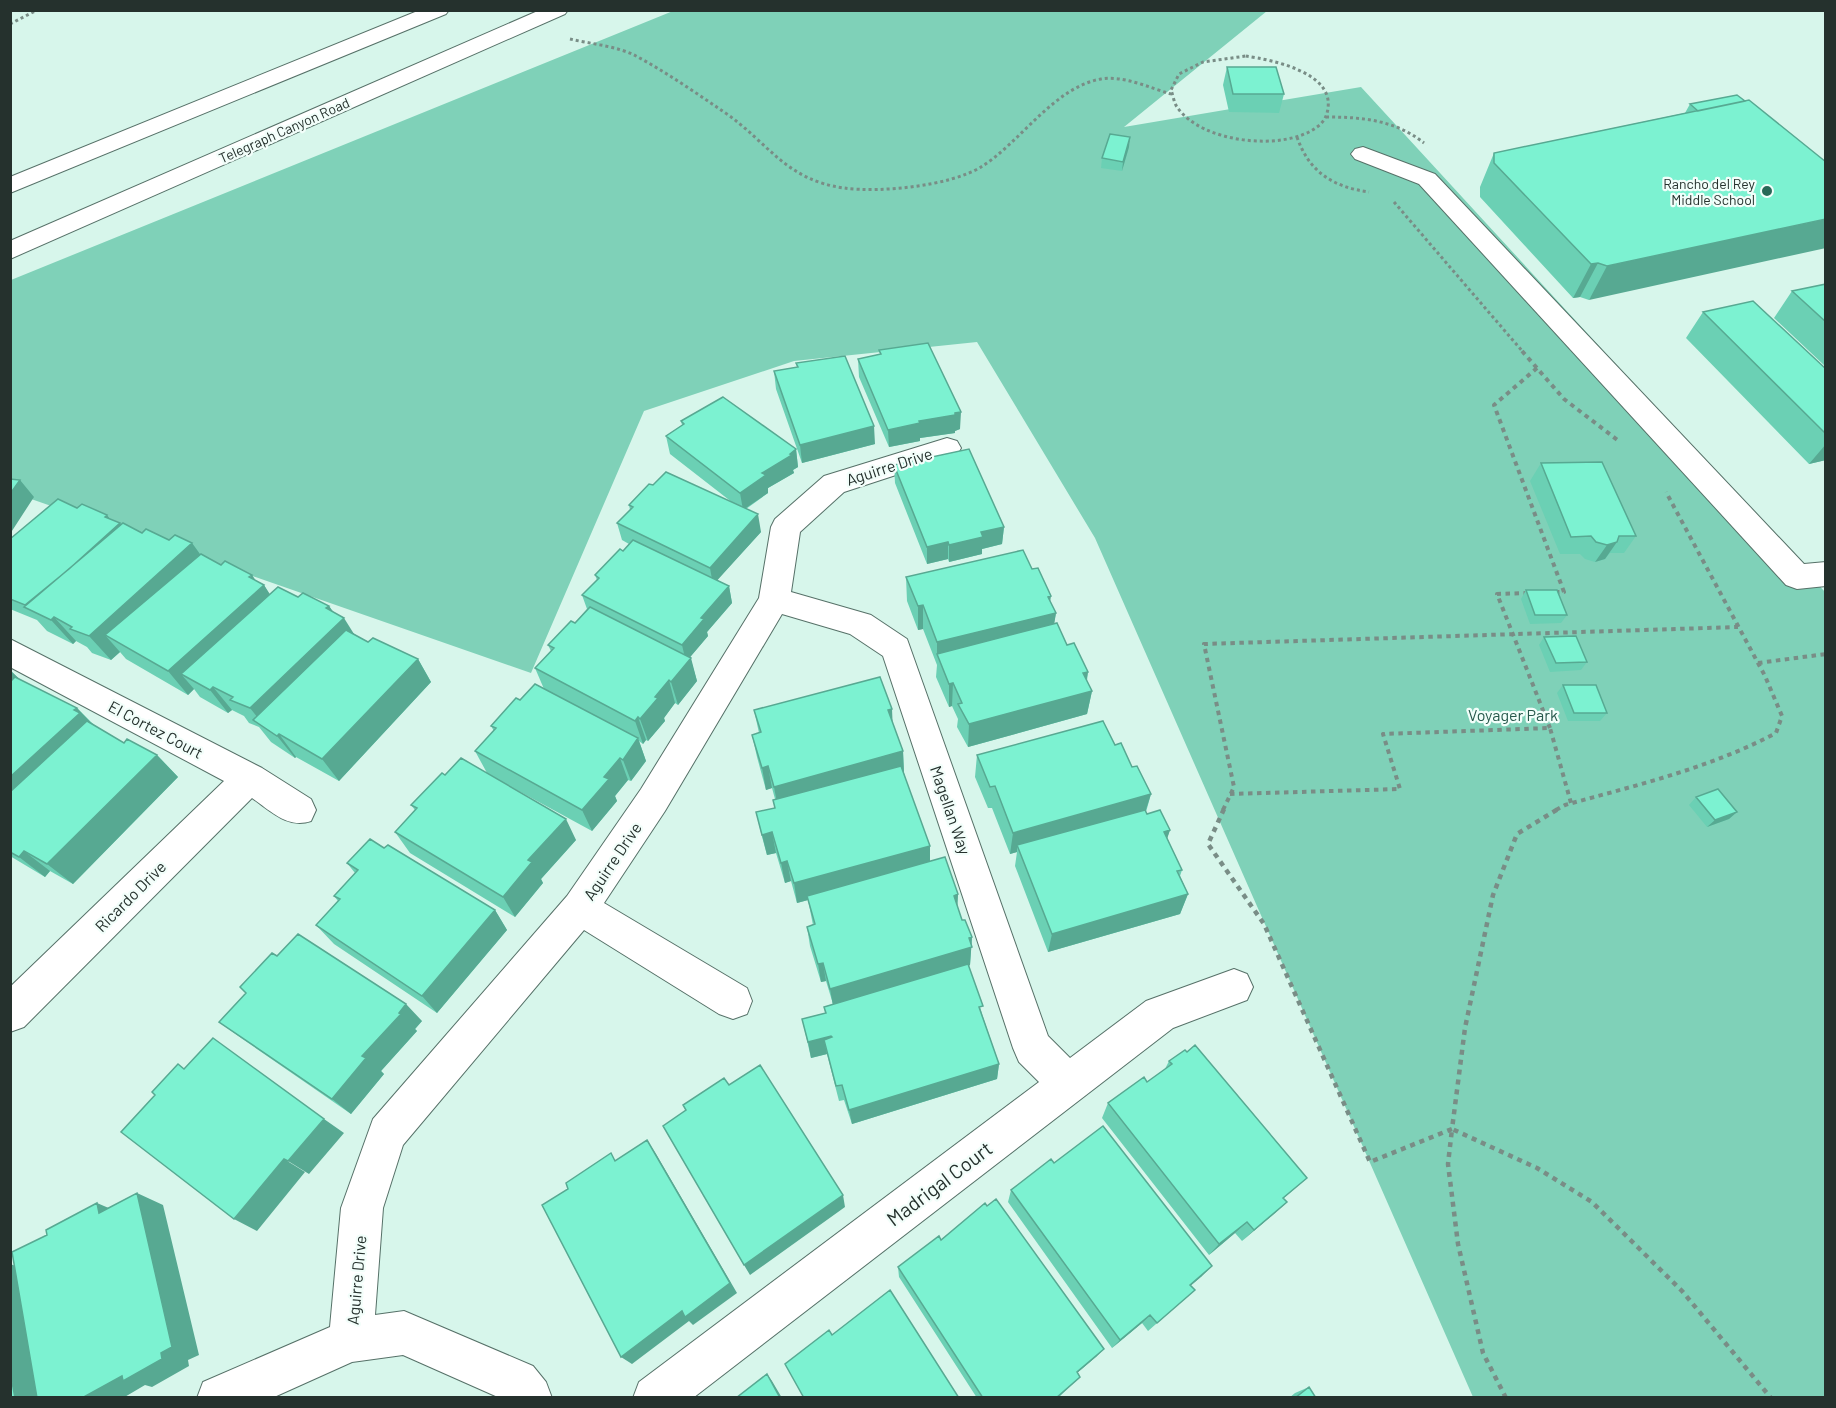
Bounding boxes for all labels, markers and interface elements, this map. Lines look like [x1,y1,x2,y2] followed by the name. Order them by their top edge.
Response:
[216,94,352,166] street label: Telegraph Canyon Road
[1663,175,1756,208] place label: Rancho del Rey Middle School
[1760,184,1774,198] marker: Rancho del Rey Middle School
[843,443,935,489] street label: Aguirre Drive
[105,696,207,762] street label: El Cortez Court
[1468,705,1558,724] park label: Voyager Park
[927,763,975,858] street label: Magellan Way
[579,819,645,903] street label: Aguirre Drive
[91,857,169,935] street label: Ricardo Drive
[881,1136,997,1230] street label: Madrigal Court
[343,1235,369,1325] street label: Aguirre Drive

